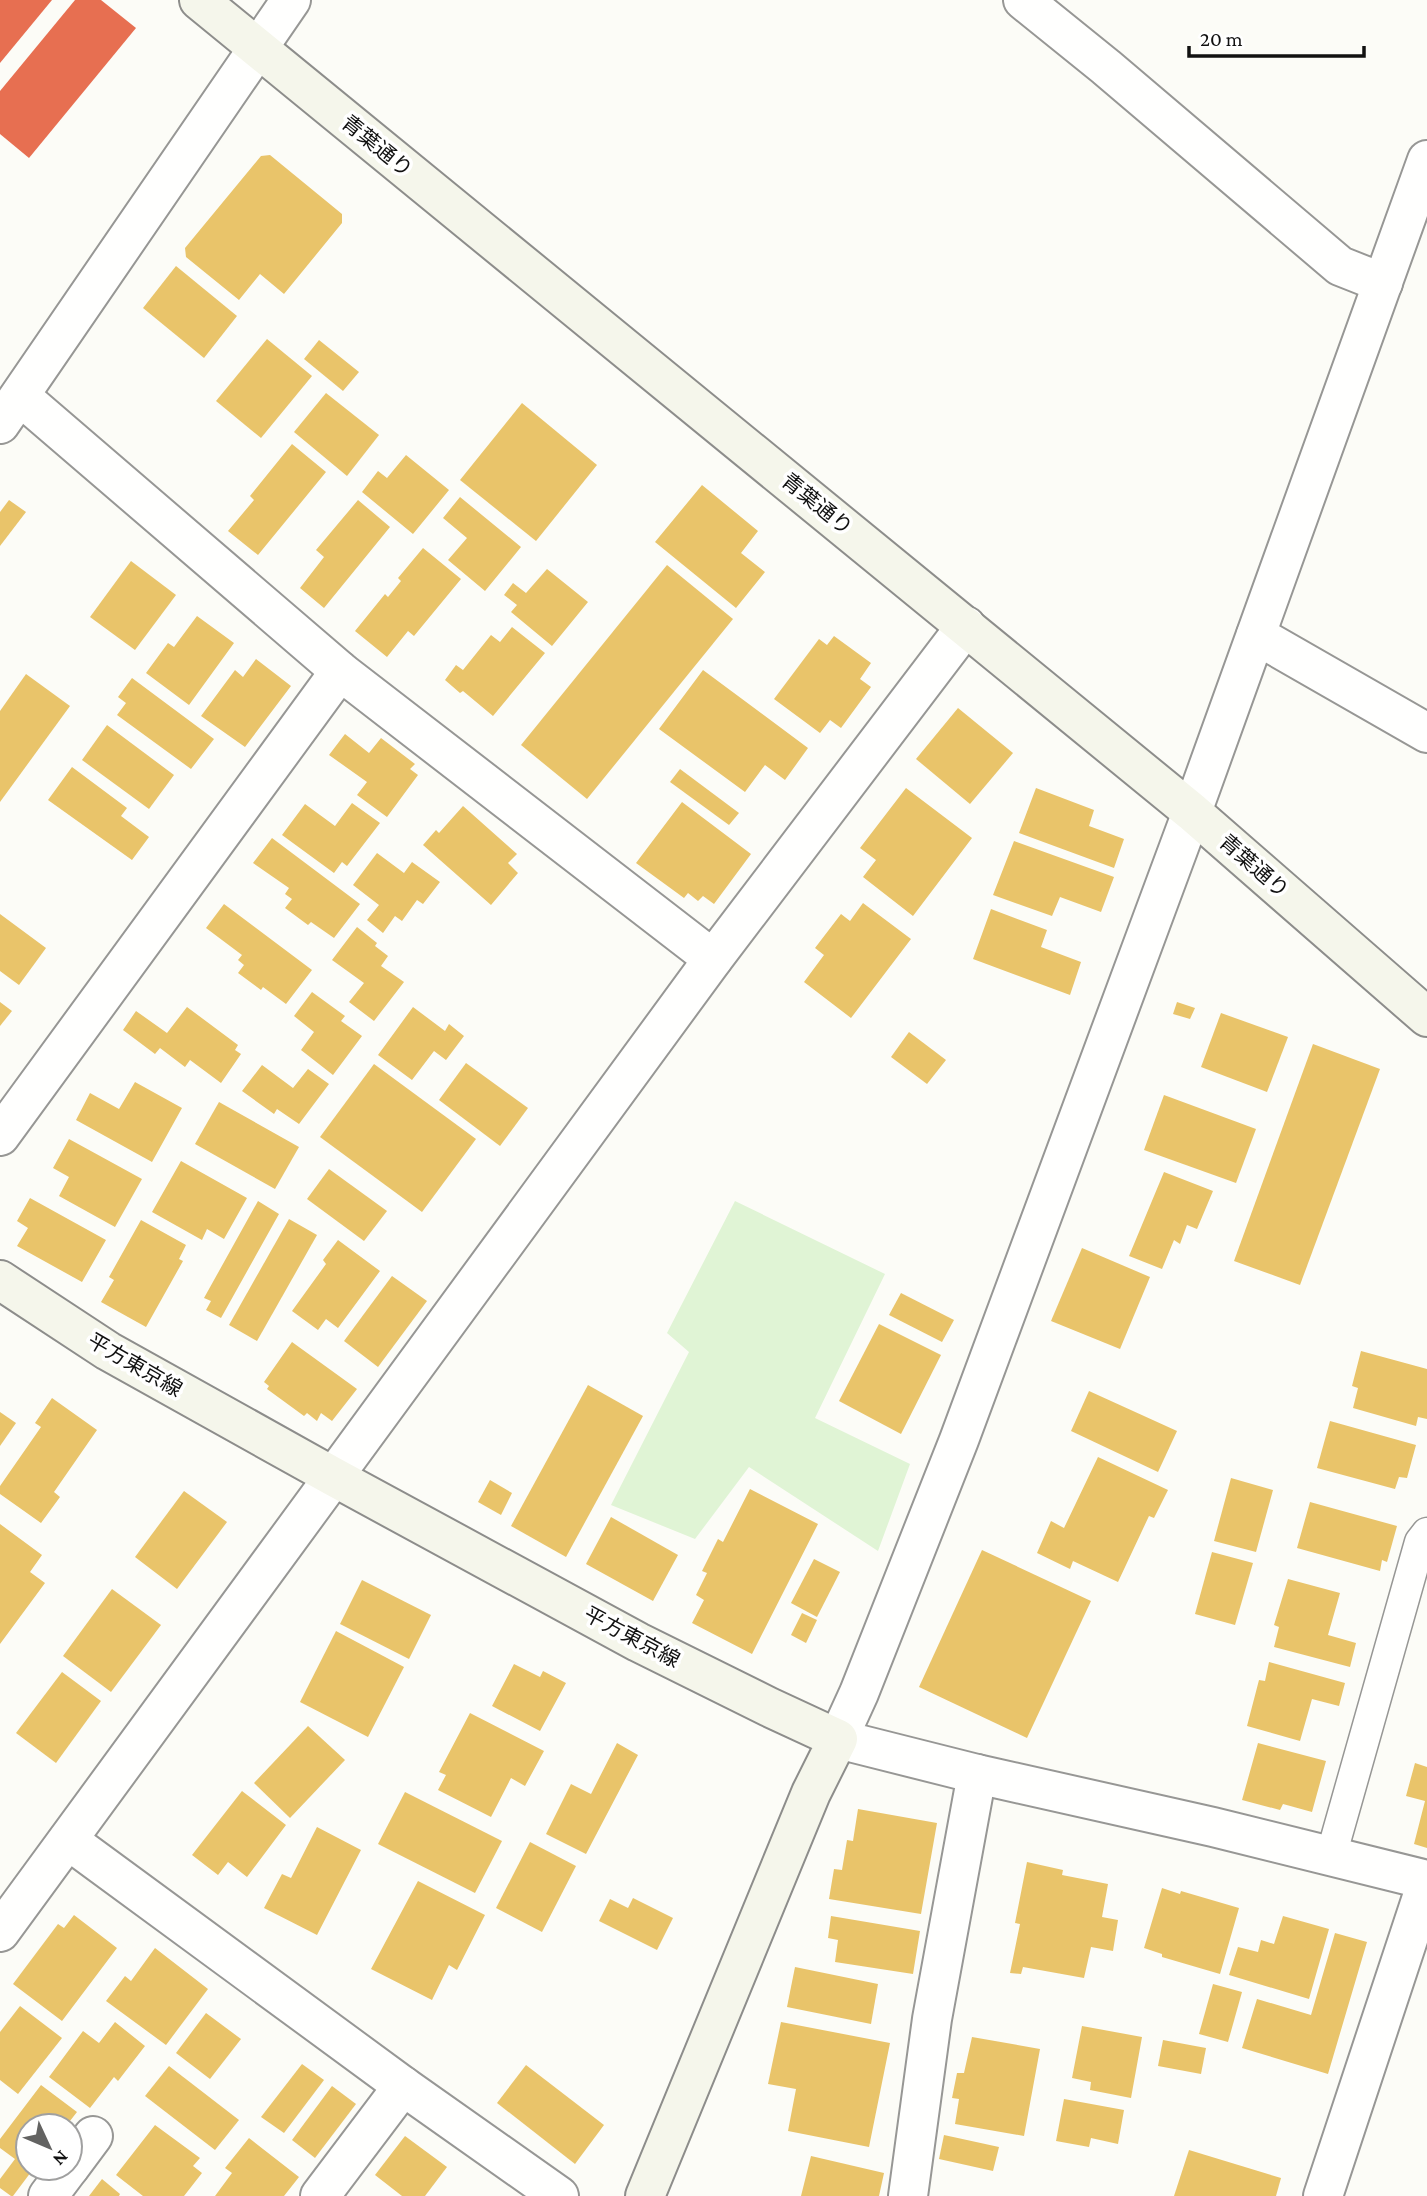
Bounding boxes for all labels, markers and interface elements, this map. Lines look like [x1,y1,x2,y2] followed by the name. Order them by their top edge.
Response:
[1189,14,1364,58] scale bar
[1200,27,1243,51] text: 20 m
[337,110,417,182] street label: 青葉通り
[777,468,857,540] street label: 青葉通り
[1214,829,1294,903] street label: 青葉通り
[84,1328,186,1402] street label: 平方東京線
[580,1602,684,1672] street label: 平方東京線
[14,2112,84,2182] north arrow
[49,2147,73,2170] text: N

